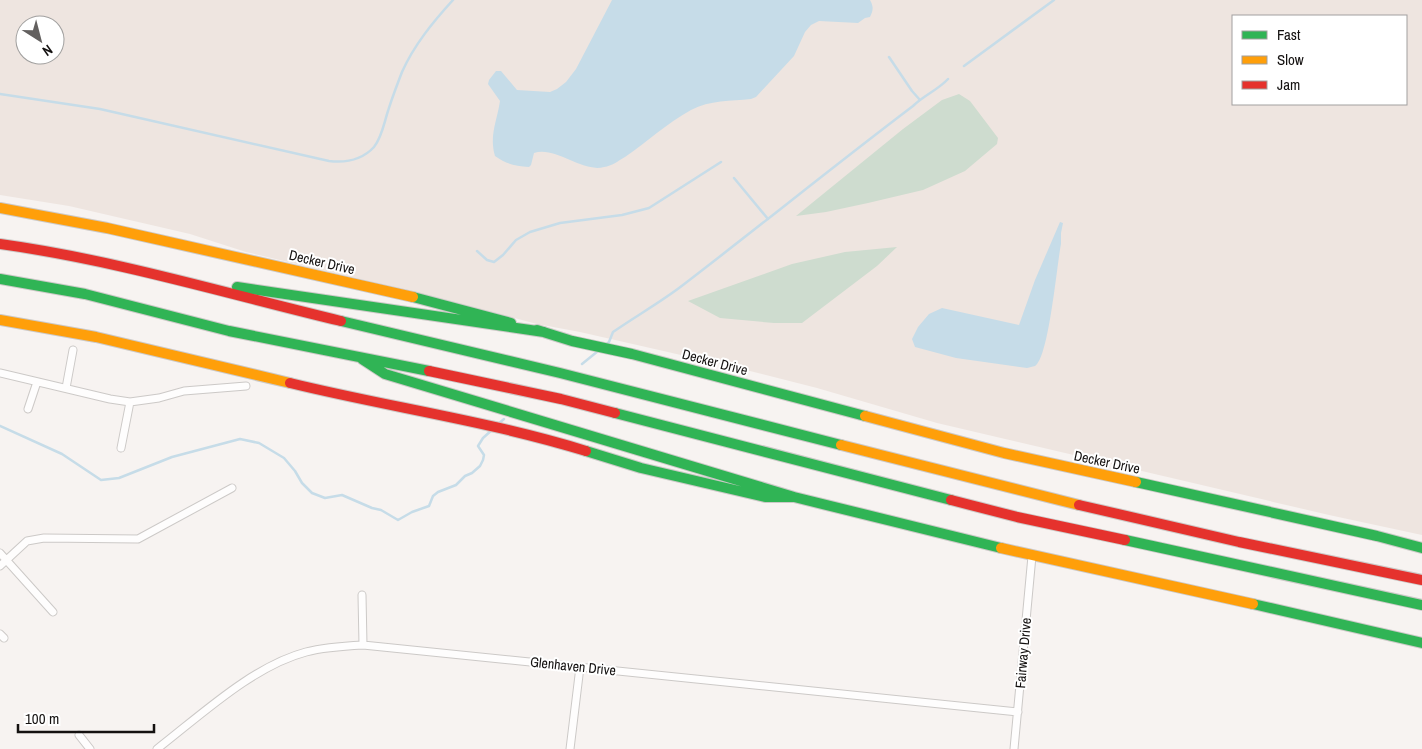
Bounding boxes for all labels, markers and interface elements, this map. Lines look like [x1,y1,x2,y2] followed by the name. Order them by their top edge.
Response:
[15,15,65,65] north arrow
[1232,15,1407,105] legend
[1277,24,1301,45] text: Fast
[39,41,56,60] text: N
[1277,49,1304,70] text: Slow
[1277,74,1300,95] text: Jam
[287,246,357,278] street label: Decker Drive
[680,345,750,379] street label: Decker Drive
[1072,446,1142,478] street label: Decker Drive
[1011,617,1035,689] street label: Fairway Drive
[529,653,617,679] street label: Glenhaven Drive
[18,702,154,734] scale bar
[25,708,59,729] text: 100 m

